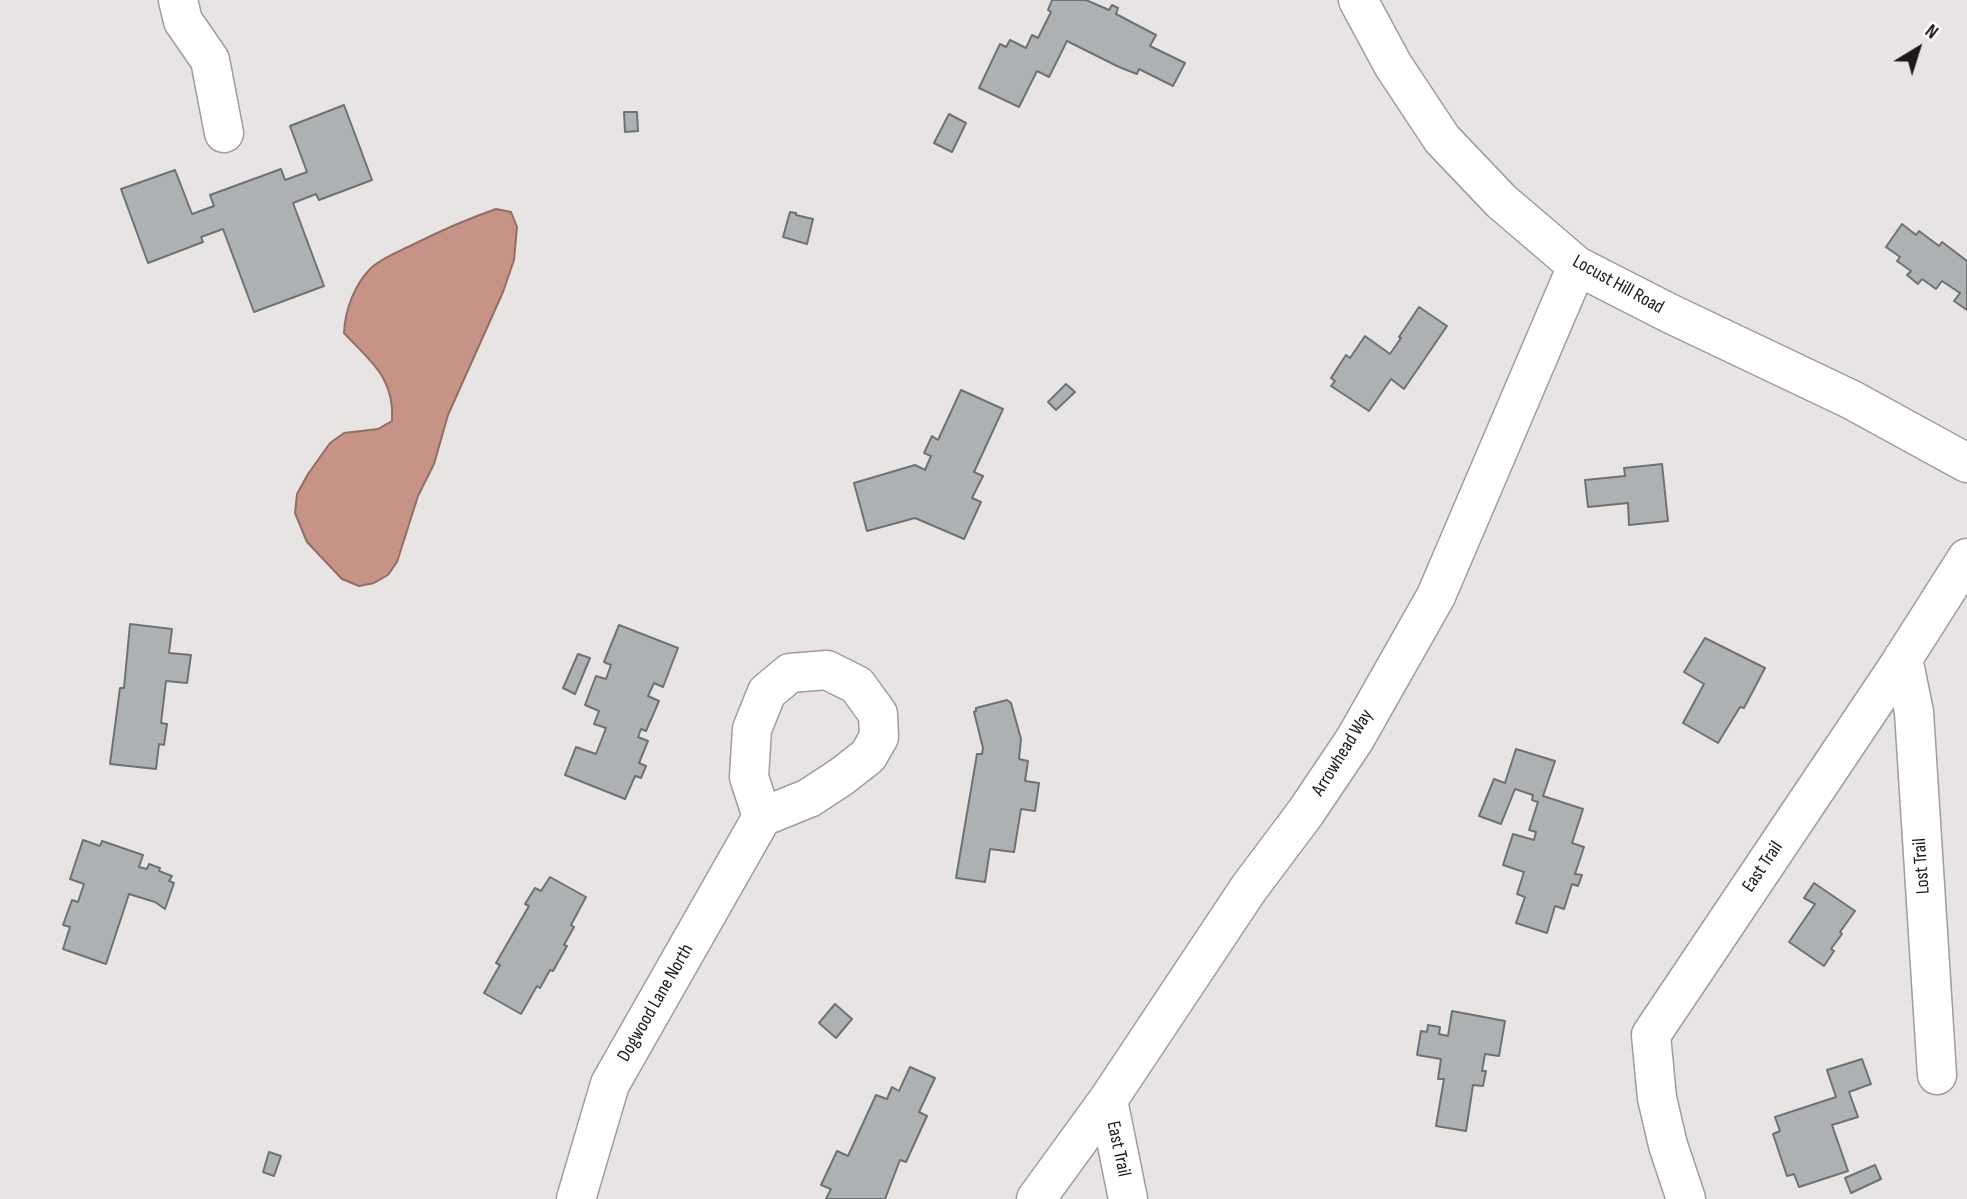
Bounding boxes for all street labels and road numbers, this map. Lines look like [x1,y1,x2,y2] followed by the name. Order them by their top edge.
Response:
[1568,251,1668,319] street label: Locust Hill Road
[1307,705,1379,801] street label: Arrowhead Way
[1738,837,1788,897] street label: East Trail
[1909,837,1935,895] street label: Lost Trail
[613,940,699,1066] street label: Dogwood Lane North
[1101,1119,1135,1179] street label: East Trail

